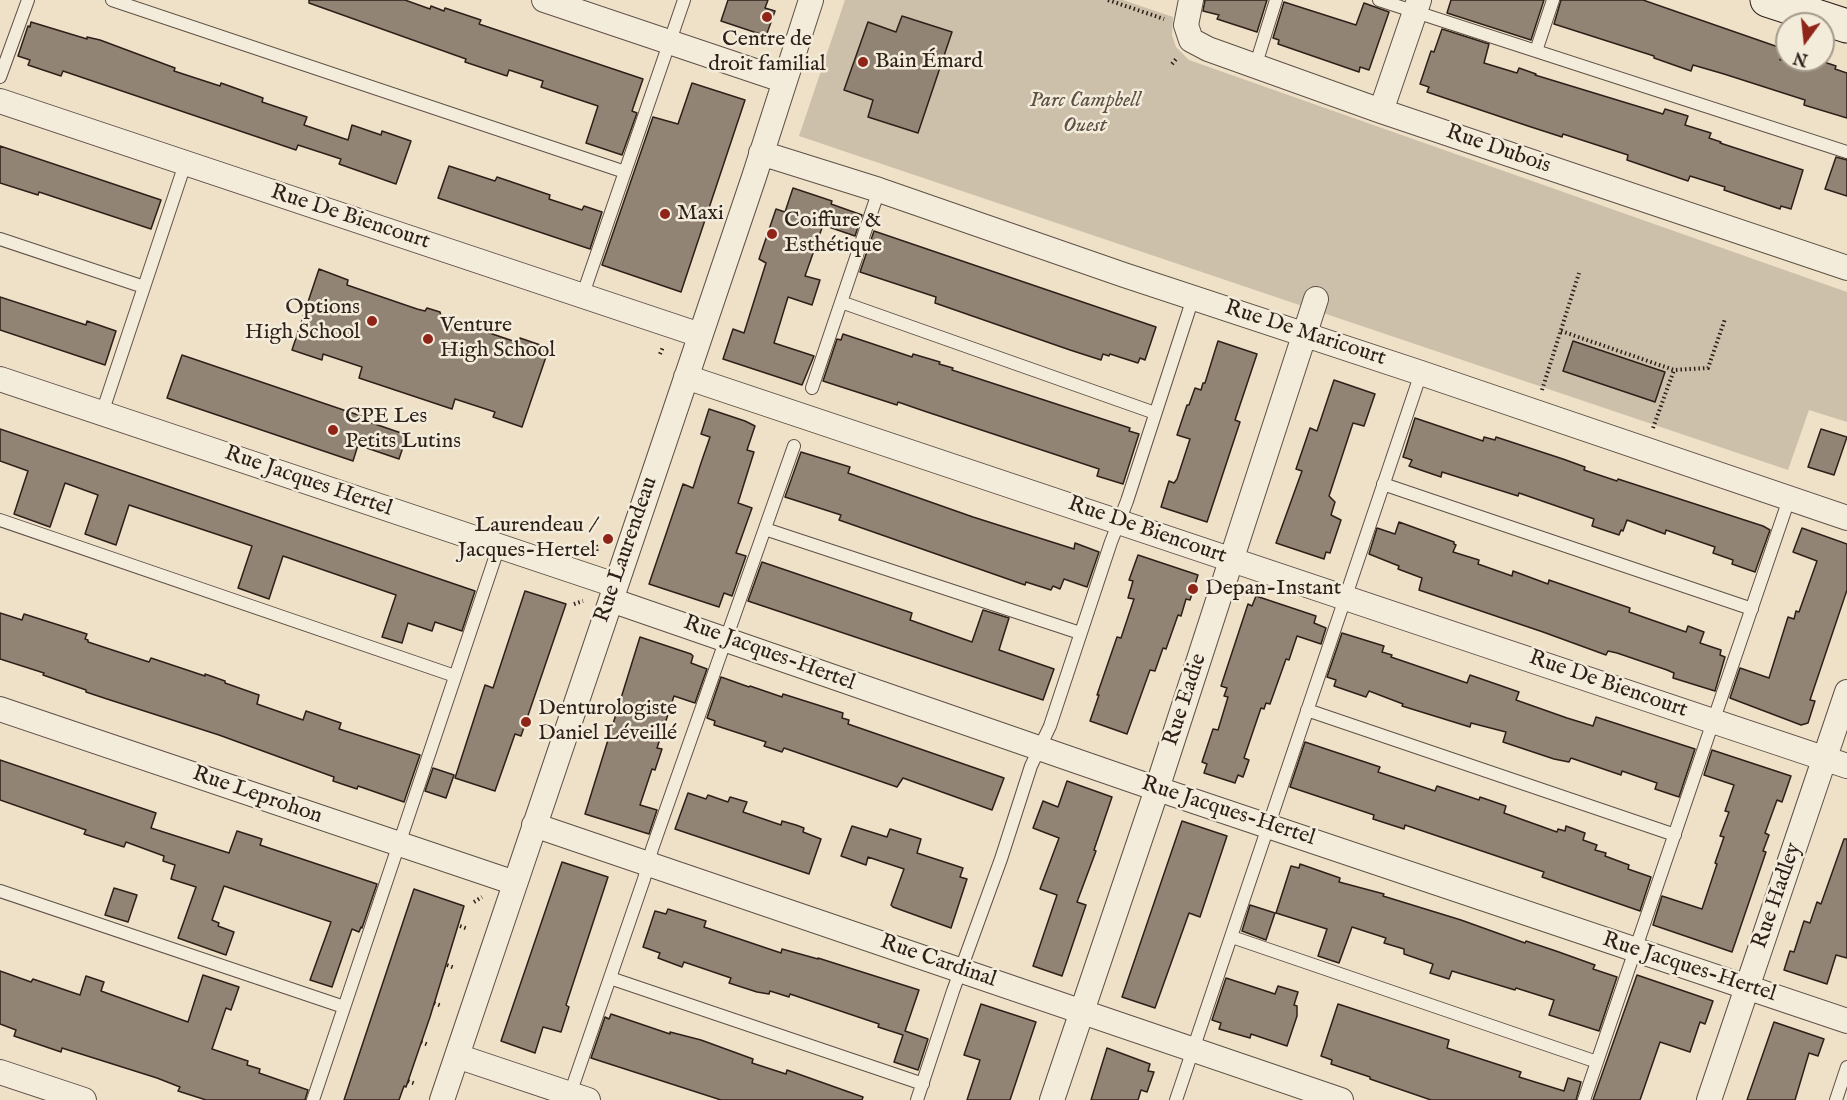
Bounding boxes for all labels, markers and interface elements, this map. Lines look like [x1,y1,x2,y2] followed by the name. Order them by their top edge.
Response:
[760,10,774,24] marker: Centre de droit familial
[1775,12,1835,72] north arrow
[708,27,826,78] place label: Centre de droit familial
[1792,46,1810,69] text: N
[875,49,983,75] place label: Bain Émard
[856,55,870,69] marker: Bain Émard
[1029,88,1141,140] park label: Parc Campbell Ouest
[1442,120,1554,180] street label: Rue Dubois
[267,180,433,256] street label: Rue De Biencourt
[677,201,724,227] place label: Maxi
[658,207,672,221] marker: Maxi
[784,208,882,260] place label: Coiffure & Esthétique
[765,227,779,241] marker: Coiffure & Esthétique
[245,295,360,346] place label: Options High School
[1221,296,1389,372] street label: Rue De Maricourt
[440,313,555,364] place label: Venture High School
[365,314,379,328] marker: Options High School
[421,332,435,346] marker: Venture High School
[345,404,461,456] place label: CPE Les Petits Lutins
[326,423,340,437] marker: CPE Les Petits Lutins
[221,441,395,523] street label: Rue Jacques Hertel
[590,474,664,626] street label: Rue Laurendeau
[1064,492,1230,570] street label: Rue De Biencourt
[458,513,596,564] place label: Laurendeau / Jacques-Hertel
[601,532,615,546] marker: Laurendeau / Jacques-Hertel
[1205,576,1341,602] place label: Depan-Instant
[1186,582,1200,596] marker: Depan-Instant
[679,611,859,697] street label: Rue Jacques-Hertel
[1525,646,1691,724] street label: Rue De Biencourt
[1159,651,1213,749] street label: Rue Eadie
[538,696,677,748] place label: Denturologiste Daniel Léveillé
[519,715,533,729] marker: Denturologiste Daniel Léveillé
[189,761,325,831] street label: Rue Leprohon
[1138,771,1318,853] street label: Rue Jacques-Hertel
[1748,840,1808,952] street label: Rue Hadley
[1599,927,1779,1009] street label: Rue Jacques-Hertel
[876,930,1000,994] street label: Rue Cardinal

